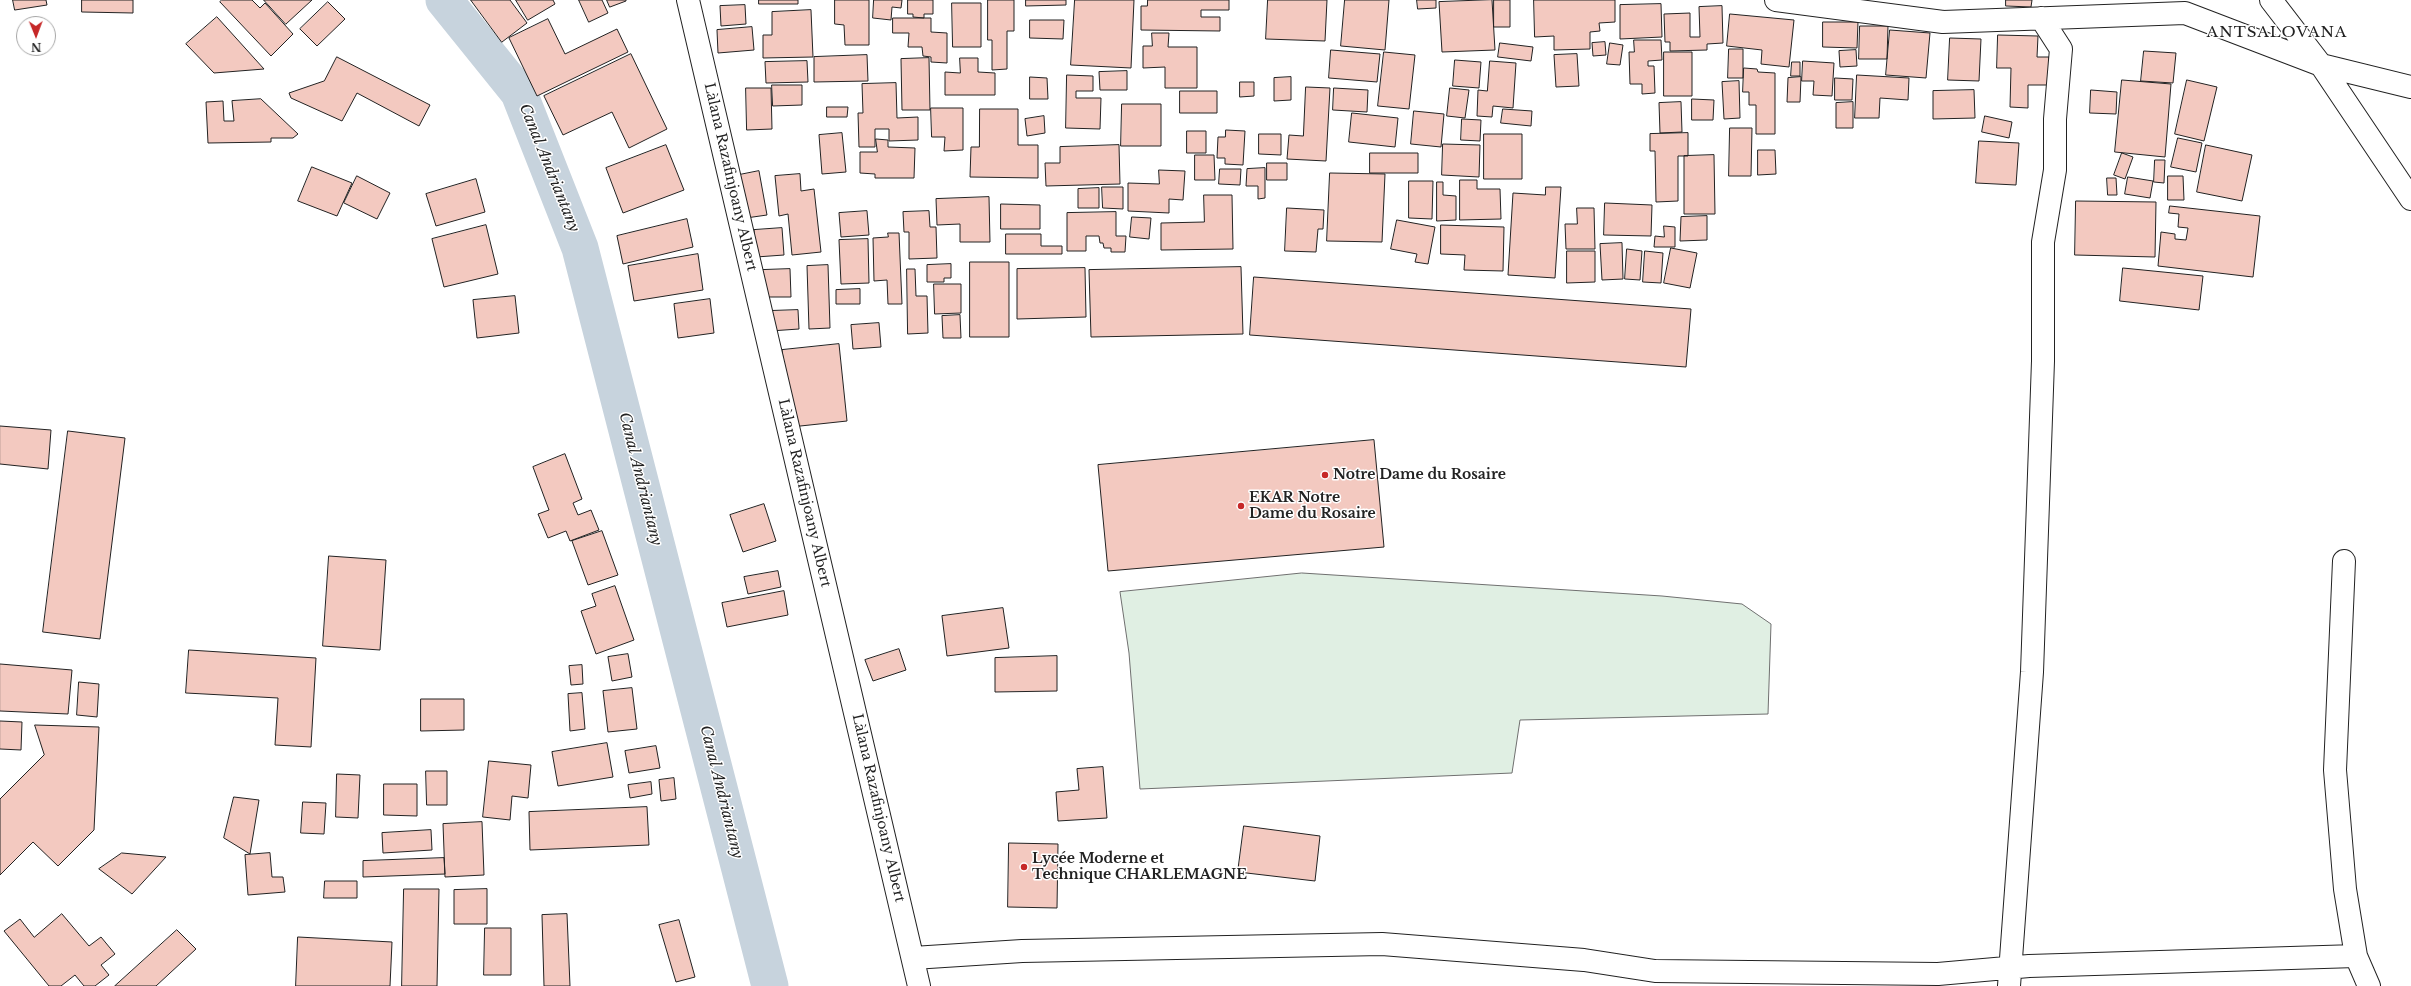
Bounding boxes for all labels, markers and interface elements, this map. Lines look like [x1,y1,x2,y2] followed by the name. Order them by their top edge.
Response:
[16,16,56,56] north arrow
[2207,24,2347,42] district label: ANTSALOVANA
[31,40,41,54] text: N
[700,81,760,273] street label: Làlana Razafinjoany Albert
[515,101,583,235] water label: Canal Andriantany
[774,397,834,589] street label: Làlana Razafinjoany Albert
[615,411,665,547] water label: Canal Andriantany
[1333,467,1506,483] place label: Notre Dame du Rosaire
[1320,470,1330,480] marker: Notre Dame du Rosaire
[1249,490,1376,522] place label: EKAR Notre Dame du Rosaire
[1236,501,1246,511] marker: EKAR Notre Dame du Rosaire
[848,712,908,904] street label: Làlana Razafinjoany Albert
[696,724,746,860] water label: Canal Andriantany
[1032,851,1247,884] place label: Lycée Moderne et Technique CHARLEMAGNE
[1019,862,1029,872] marker: Lycée Moderne et Technique CHARLEMAGNE

